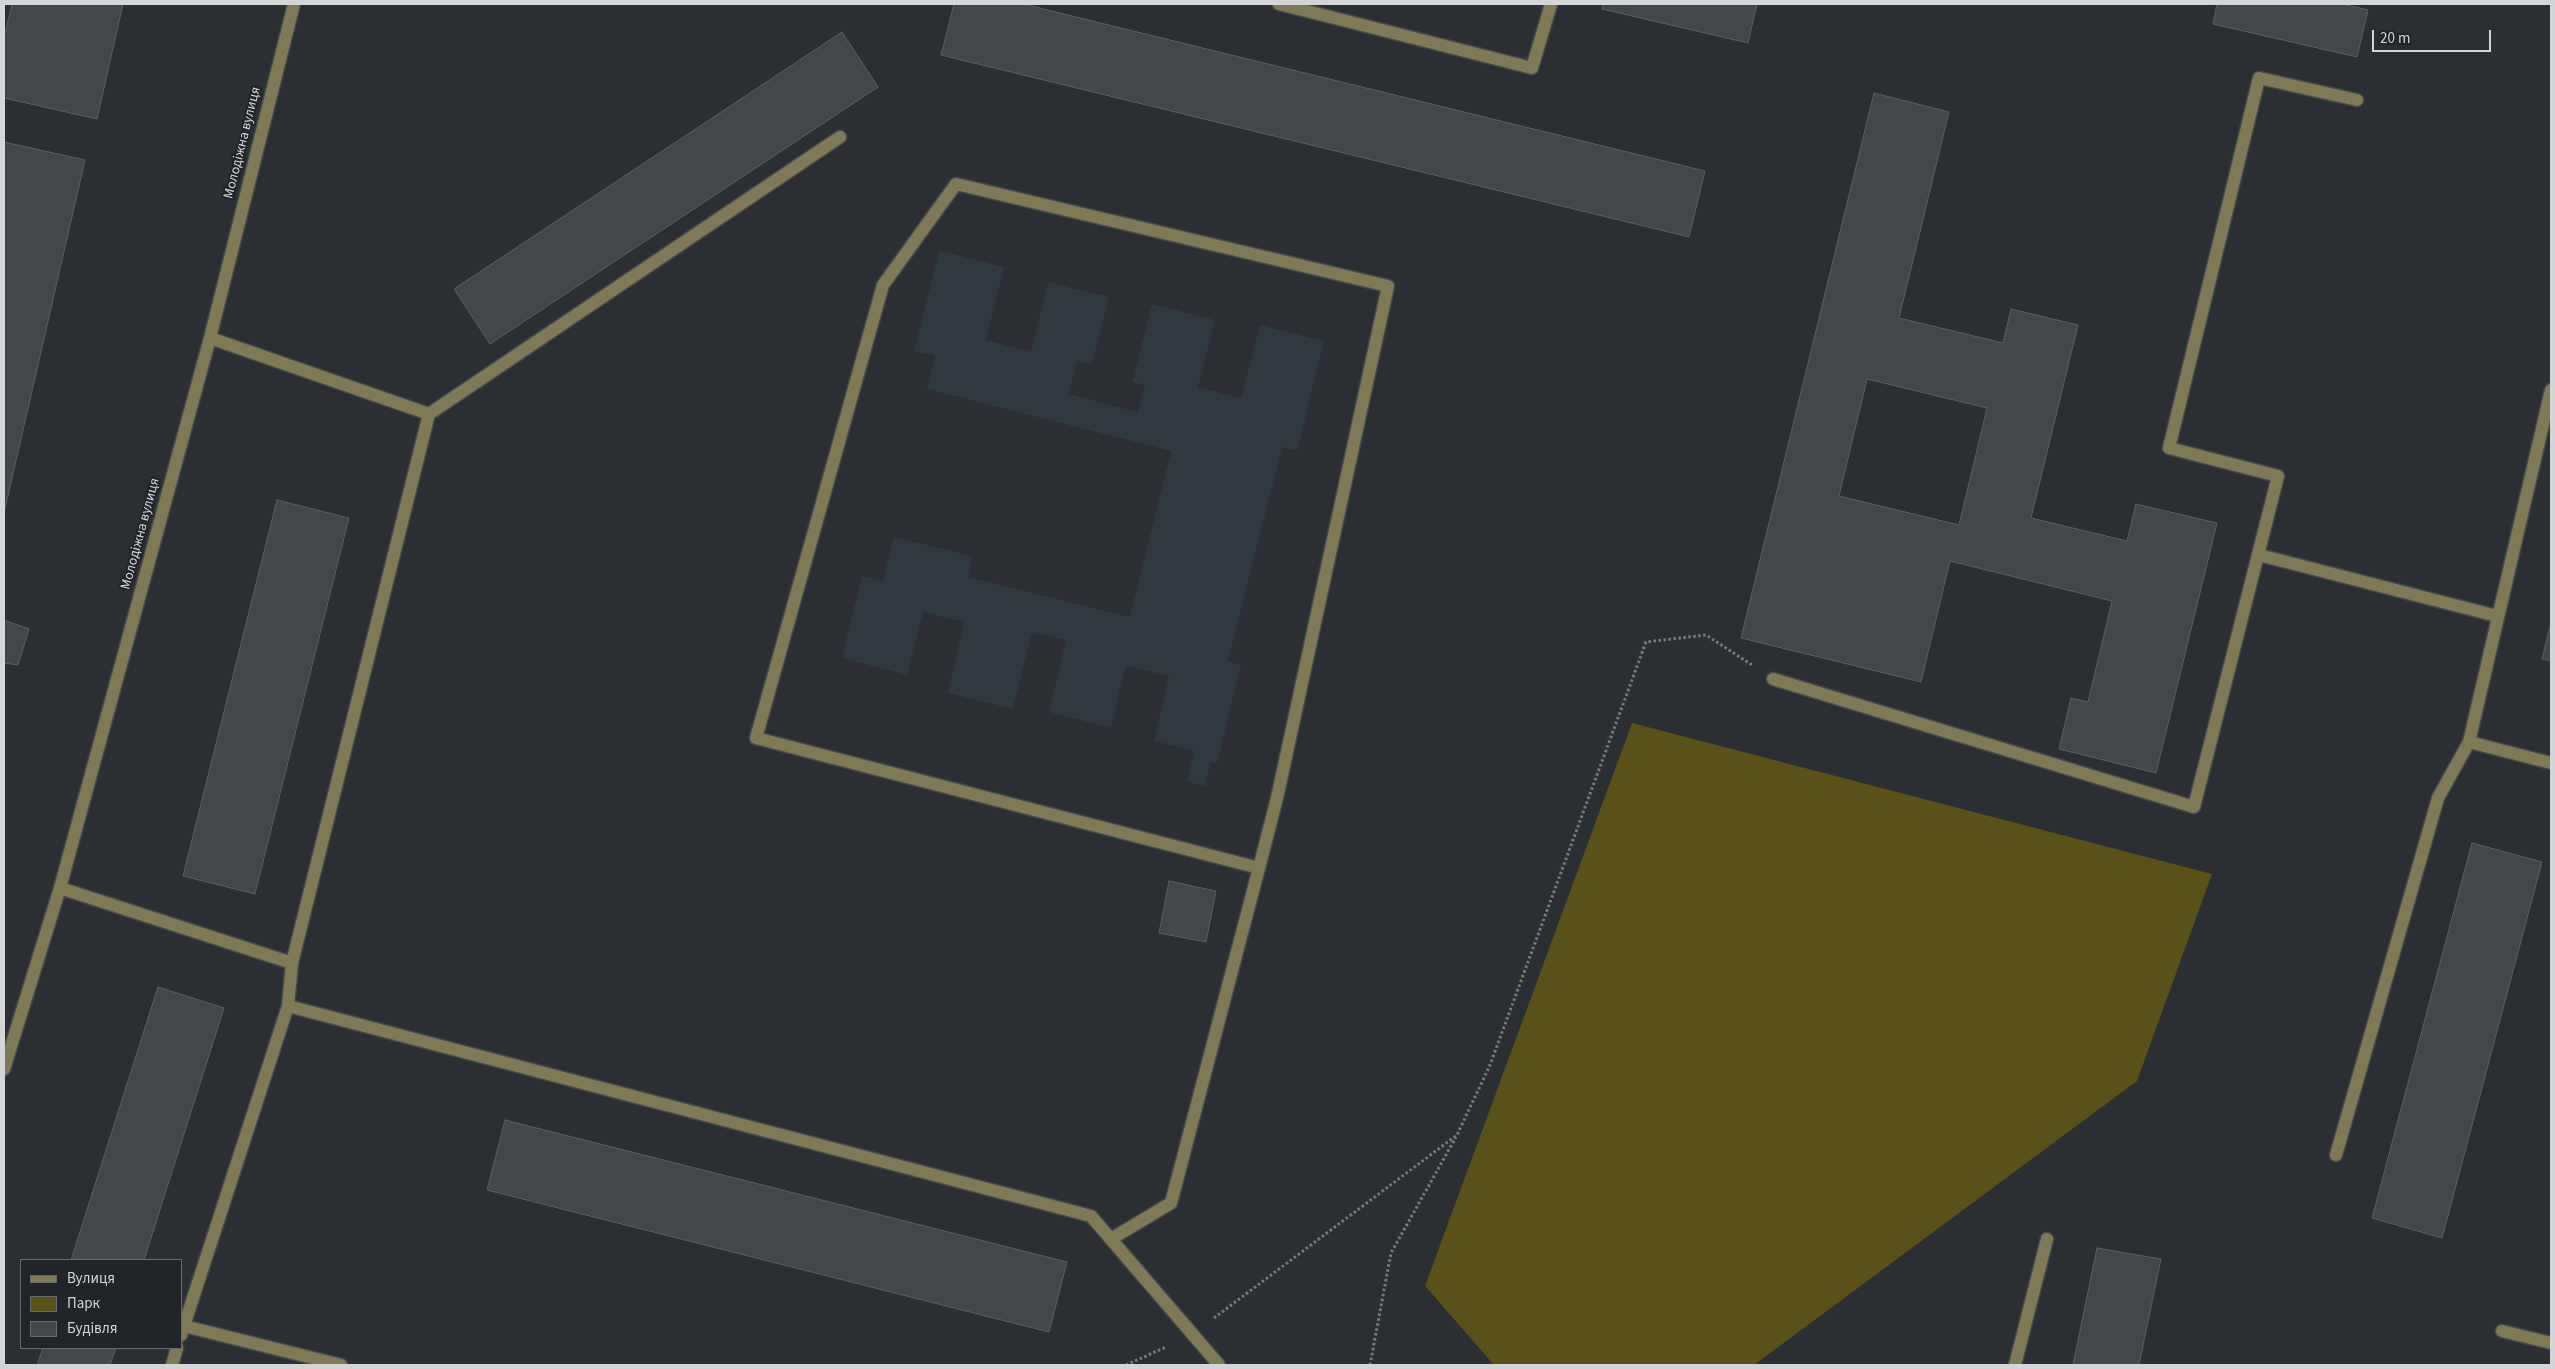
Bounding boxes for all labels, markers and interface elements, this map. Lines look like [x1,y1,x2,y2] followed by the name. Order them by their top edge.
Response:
[2375,20,2494,52] scale bar
[2380,28,2410,49] text: 20 m
[221,85,265,201] street label: Молодіжна вулиця
[118,476,164,592] street label: Молодіжна вулиця
[20,1259,182,1349] legend
[67,1268,115,1289] text: Вулиця
[67,1293,100,1314] text: Парк
[67,1318,117,1339] text: Будівля

